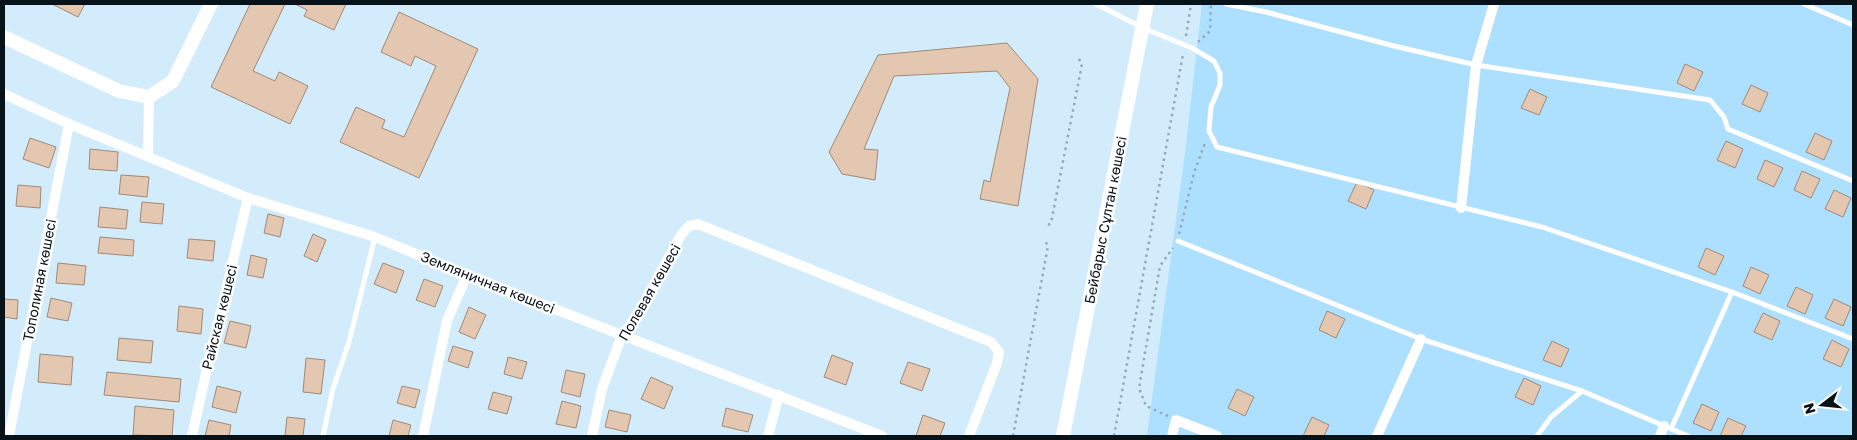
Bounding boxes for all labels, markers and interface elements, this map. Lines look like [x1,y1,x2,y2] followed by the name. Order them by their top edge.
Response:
[1080,135,1131,306] street label: Бейбарыс Сұлтан көшесі
[19,217,59,343] street label: Тополиная көшесі
[614,240,684,344] street label: Полевая көшесі
[418,247,558,317] street label: Земляничная көшесі
[198,263,240,371] street label: Райская көшесі
[1797,380,1847,430] north arrow
[1799,401,1819,416] text: N

